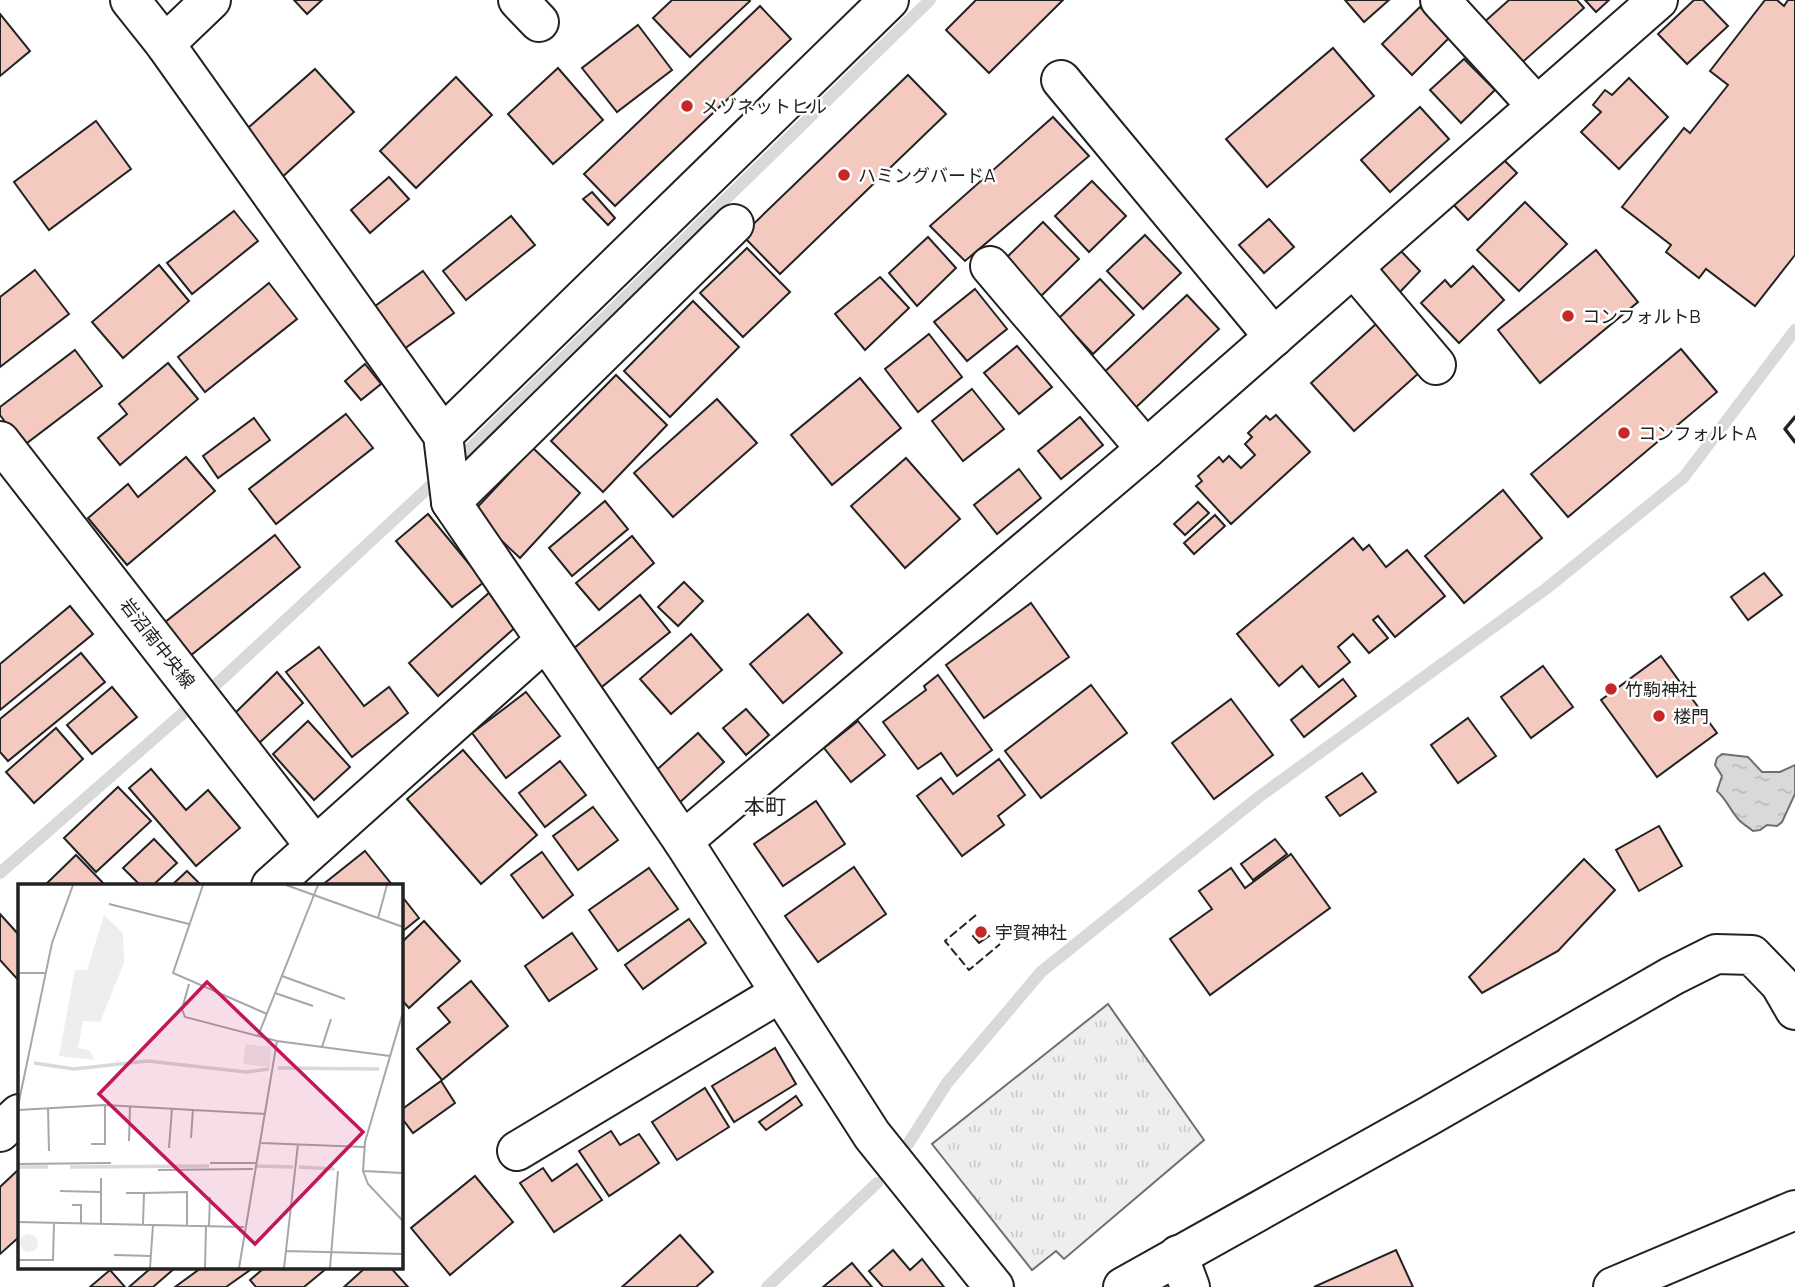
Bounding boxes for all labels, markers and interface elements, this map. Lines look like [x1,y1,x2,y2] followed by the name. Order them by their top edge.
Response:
[701,94,827,118] place label: メゾネットヒル
[679,98,695,114] marker: メゾネットヒル
[858,163,996,187] place label: ハミングバードA
[836,167,852,183] marker: ハミングバードA
[1582,304,1701,328] place label: コンフォルトB
[1560,308,1576,324] marker: コンフォルトB
[1638,421,1757,445] place label: コンフォルトA
[1616,425,1632,441] marker: コンフォルトA
[115,593,201,693] street label: 岩沼南中央線
[1625,677,1697,701] place label: 竹駒神社
[1603,681,1619,697] marker: 竹駒神社
[1673,704,1709,728] place label: 楼門
[1651,708,1667,724] marker: 楼門
[744,792,786,820] district label: 本町
[18,884,402,1270] inset map
[995,920,1067,944] place label: 宇賀神社
[973,924,989,940] marker: 宇賀神社

